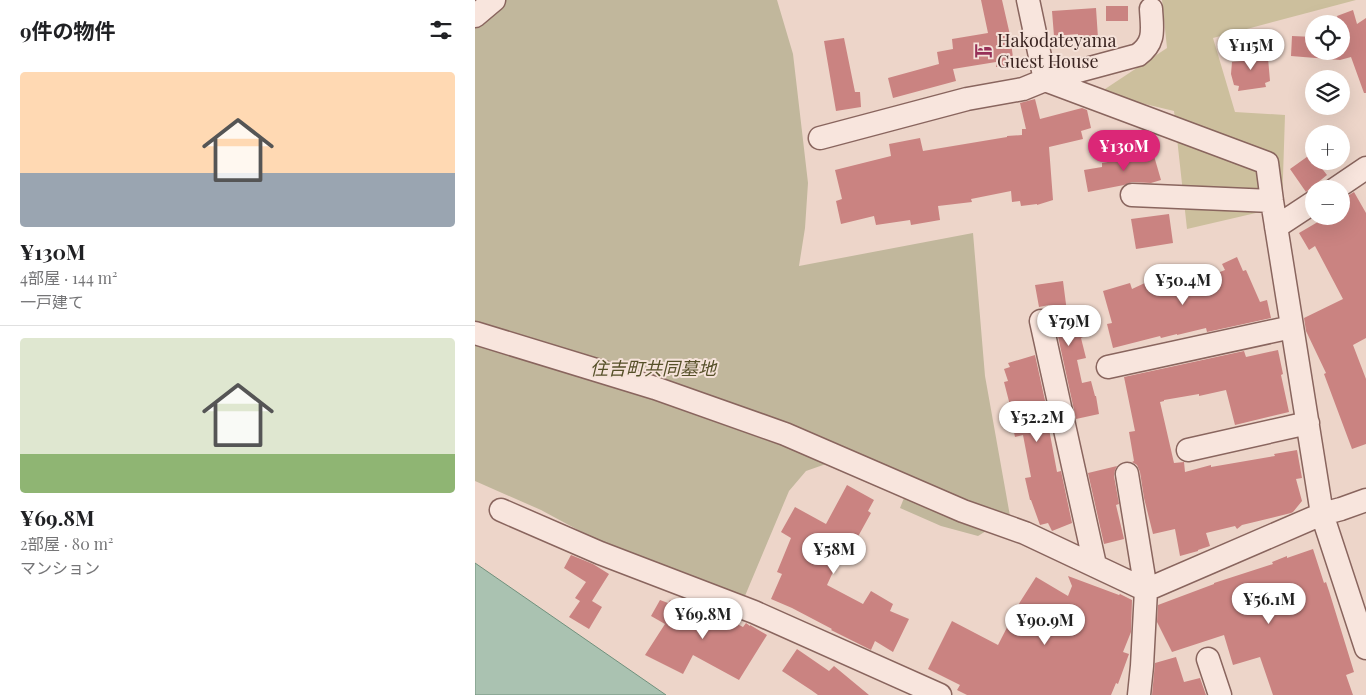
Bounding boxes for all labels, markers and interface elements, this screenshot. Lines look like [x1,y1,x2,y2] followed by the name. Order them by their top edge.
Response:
[1305,15,1350,225] map controls
[1305,15,1350,60] button: locate
[20,16,116,44] text: 9件の物件
[427,16,455,44] icon: filters
[997,28,1116,73] place label: Hakodateyama Guest House
[1216,28,1286,71] pin: ¥115M
[1228,34,1274,55] text: ¥115M
[973,40,993,60] hotel icon: Hakodateyama Guest House
[1305,70,1350,115] button: layers
[193,105,283,195] icon: home
[1305,125,1350,170] button: +
[1089,130,1159,172] pin: ¥130M
[1099,135,1149,156] text: ¥130M
[1305,180,1350,225] button: −
[20,237,85,265] text: ¥130M
[1142,264,1224,306] pin: ¥50.4M
[20,267,117,288] text: 4部屋 · 144 m²
[1155,269,1211,290] text: ¥50.4M
[20,291,84,312] text: 一戸建て
[1039,304,1099,347] pin: ¥79M
[1048,310,1090,331] text: ¥79M
[590,356,718,380] park label: 住吉町共同墓地
[193,370,283,460] icon: home
[996,400,1078,443] pin: ¥52.2M
[1010,406,1064,427] text: ¥52.2M
[20,503,95,531] text: ¥69.8M
[804,532,864,575] pin: ¥58M
[20,533,113,554] text: 2部屋 · 80 m²
[813,538,855,559] text: ¥58M
[20,557,100,578] text: マンション
[1228,582,1310,625] pin: ¥56.1M
[1243,588,1295,609] text: ¥56.1M
[662,598,744,640] pin: ¥69.8M
[675,603,731,624] text: ¥69.8M
[1004,604,1086,646] pin: ¥90.9M
[1016,609,1074,630] text: ¥90.9M

